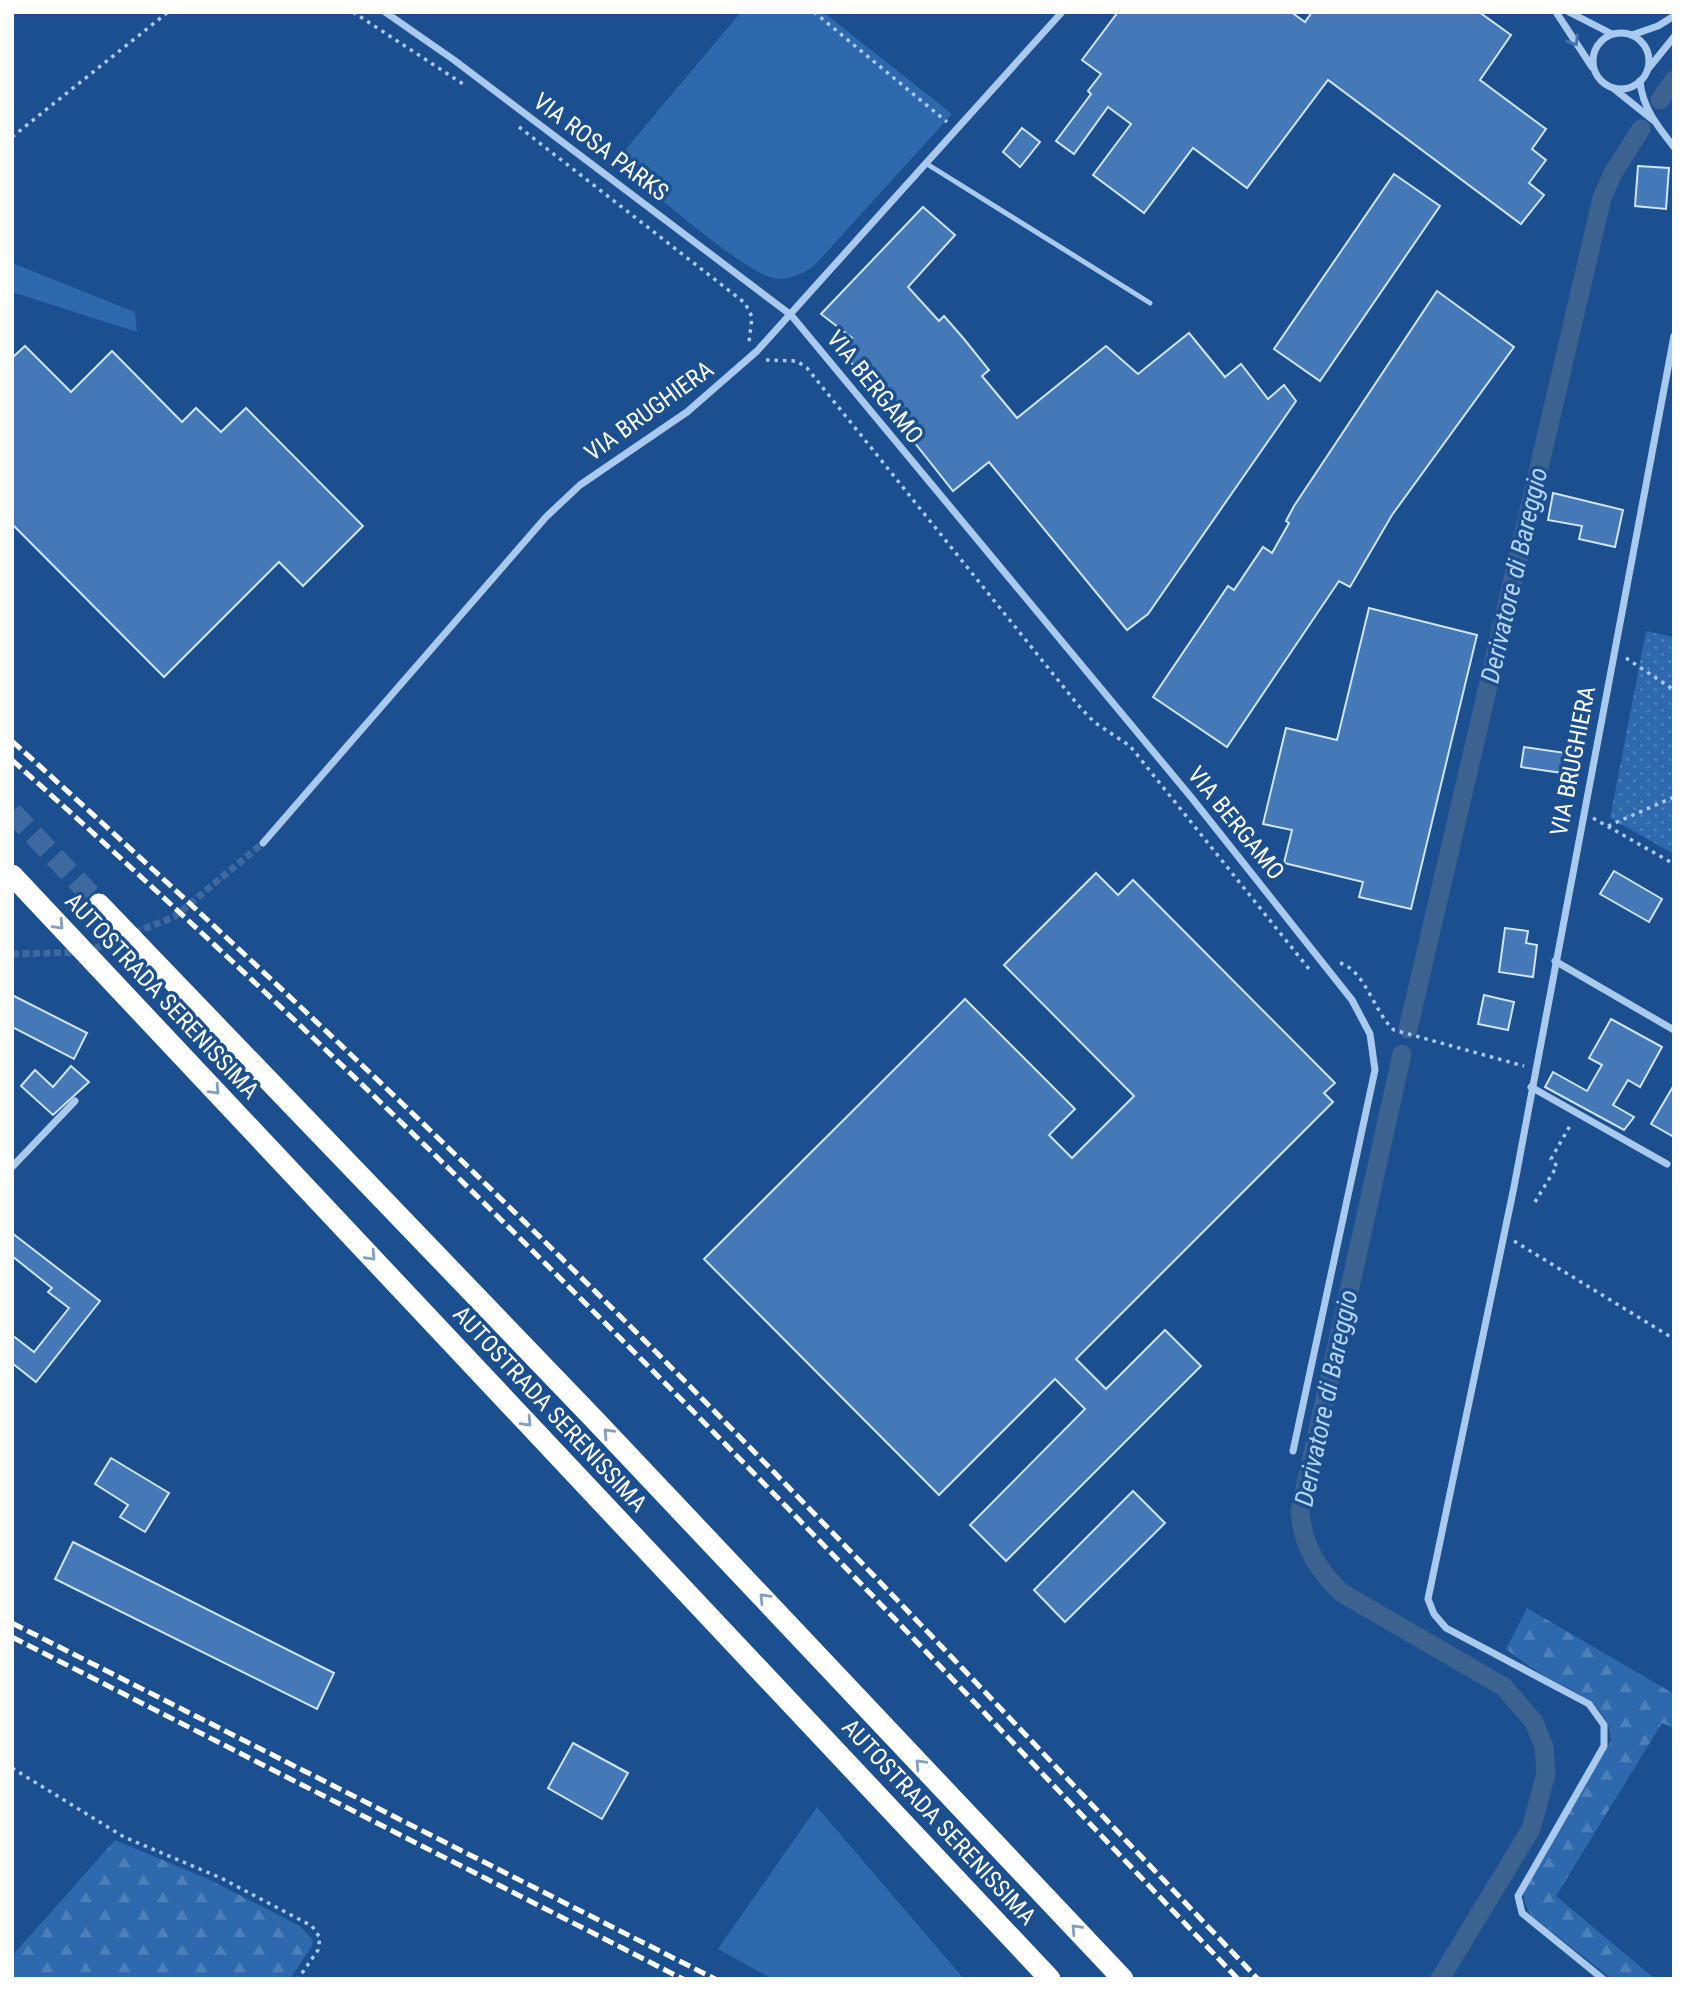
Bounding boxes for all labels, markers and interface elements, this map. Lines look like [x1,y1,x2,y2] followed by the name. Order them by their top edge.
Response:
[1566,33,1578,46] one-way arrow
[528,87,674,207] street label: VIA ROSA PARKS
[821,325,929,449] street label: VIA BERGAMO
[579,355,719,467] street label: VIA BRUGHIERA
[1475,464,1553,686] water label: Derivatore di Bareggio
[1545,684,1601,838] street label: VIA BRUGHIERA
[1182,761,1290,885] street label: VIA BERGAMO
[59,887,265,1105] street label: AUTOSTRADA SERENISSIMA
[51,917,63,930] one-way arrow
[206,1082,219,1095] one-way arrow
[362,1248,375,1261] one-way arrow
[1288,1287,1364,1509] water label: Derivatore di Bareggio
[447,1300,653,1518] street label: AUTOSTRADA SERENISSIMA
[518,1414,531,1427] one-way arrow
[603,1428,616,1441] one-way arrow
[759,1593,772,1606] one-way arrow
[836,1713,1042,1931] street label: AUTOSTRADA SERENISSIMA
[916,1759,928,1772] one-way arrow
[1072,1924,1085,1937] one-way arrow

